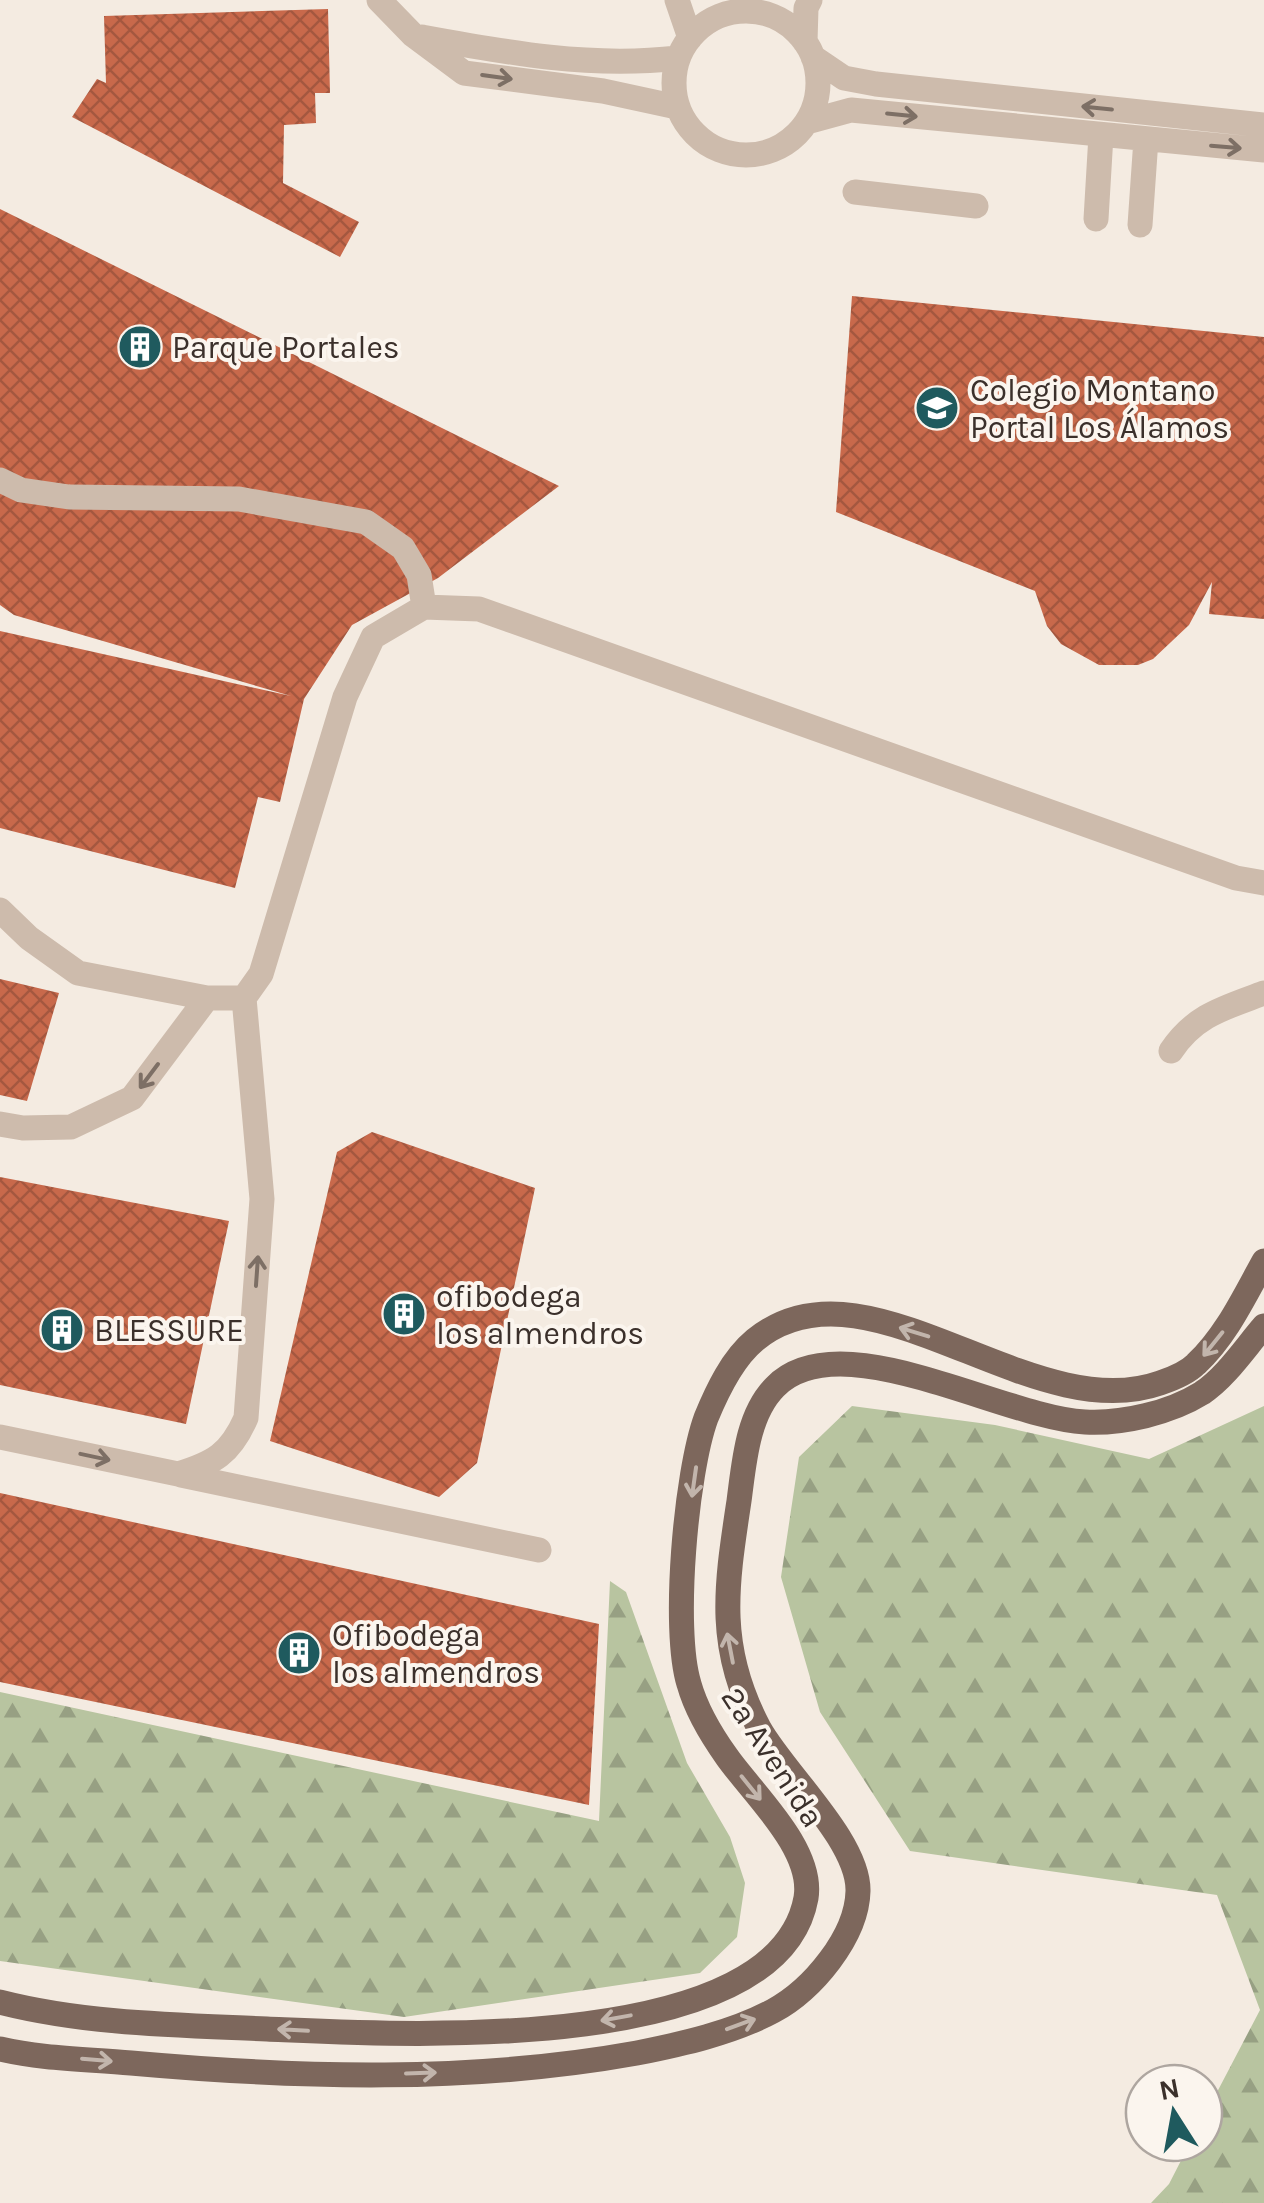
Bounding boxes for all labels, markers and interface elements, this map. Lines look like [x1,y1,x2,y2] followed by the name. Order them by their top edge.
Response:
[481,69,513,87] one-way arrow
[1082,99,1114,118] one-way arrow
[886,106,918,125] one-way arrow
[1209,137,1241,156] one-way arrow
[117,324,163,370] building icon: Parque Portales
[172,329,400,366] place label: Parque Portales
[970,372,1229,446] place label: Colegio Montano Portal Los Álamos
[914,385,960,431] school or university icon: Colegio Montano Portal Los Álamos
[138,1062,159,1089] one-way arrow
[248,1256,267,1288] one-way arrow
[436,1278,644,1352] place label: ofibodega los almendros
[381,1291,427,1337] building icon: ofibodega los almendros
[39,1307,85,1353] building icon: BLESSURE
[94,1312,244,1349] place label: BLESSURE
[898,1321,930,1339] one-way arrow
[1202,1330,1224,1356] one-way arrow
[79,1448,111,1467] one-way arrow
[684,1466,702,1498] one-way arrow
[332,1617,540,1691] place label: Ofibodega los almendros
[276,1630,322,1676] building icon: Ofibodega los almendros
[720,1633,739,1665] one-way arrow
[714,1680,832,1834] street label: 2a Avenida
[740,1775,762,1801] one-way arrow
[601,2009,633,2028] one-way arrow
[725,2014,756,2032] one-way arrow
[277,2020,309,2039] one-way arrow
[80,2051,112,2070] one-way arrow
[1124,2063,1224,2163] north arrow
[405,2064,437,2083] one-way arrow
[1156,2071,1182,2107] text: N

